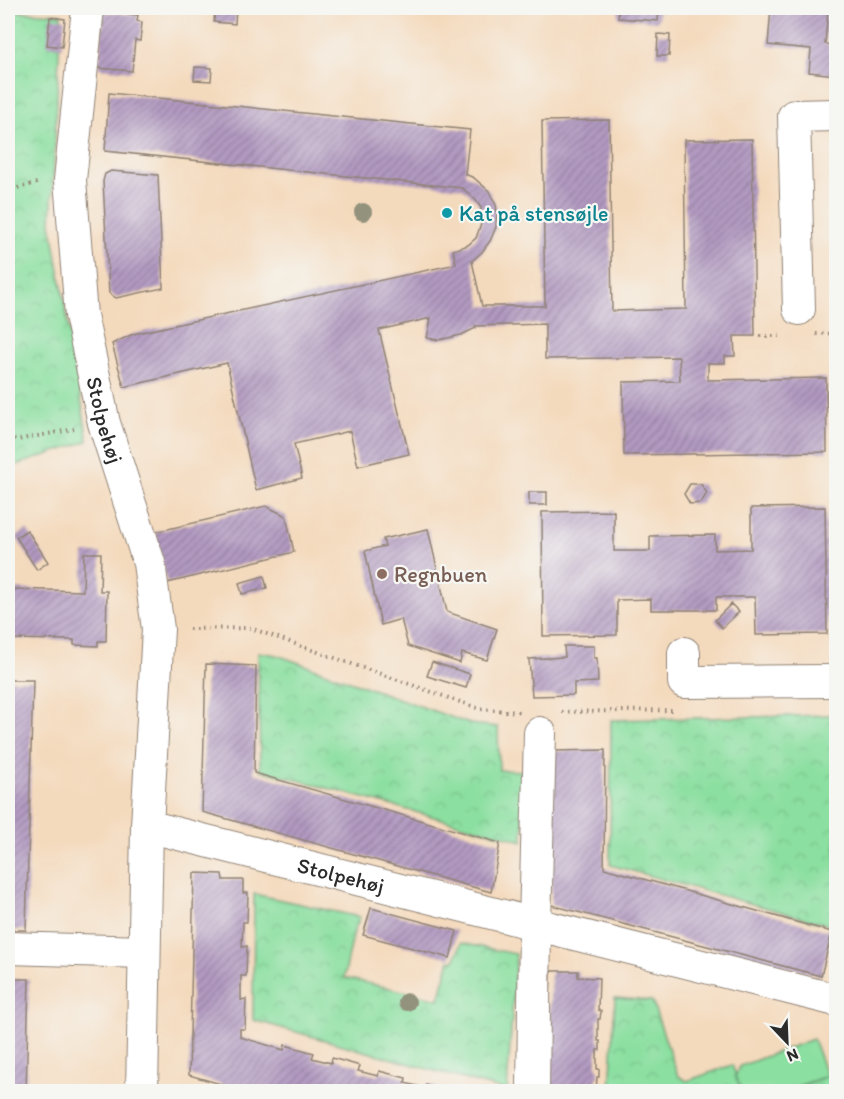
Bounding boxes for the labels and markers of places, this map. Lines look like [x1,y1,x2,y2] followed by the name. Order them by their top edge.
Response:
[459,200,609,227] place label: Kat på stensøjle
[440,206,454,220] marker: Kat på stensøjle
[394,561,488,588] place label: Regnbuen
[375,567,389,581] marker: Regnbuen

